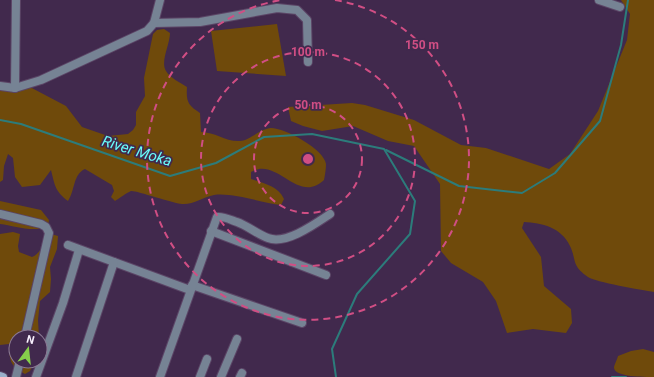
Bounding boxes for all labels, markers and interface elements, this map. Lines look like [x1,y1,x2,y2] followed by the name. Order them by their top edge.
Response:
[405,38,439,52] text: 150 m
[291,45,325,59] text: 100 m
[294,98,322,112] text: 50 m
[100,132,174,170] water label: River Moka
[301,152,315,166] centre of rings
[8,329,48,369] north arrow
[25,333,36,347] text: N

